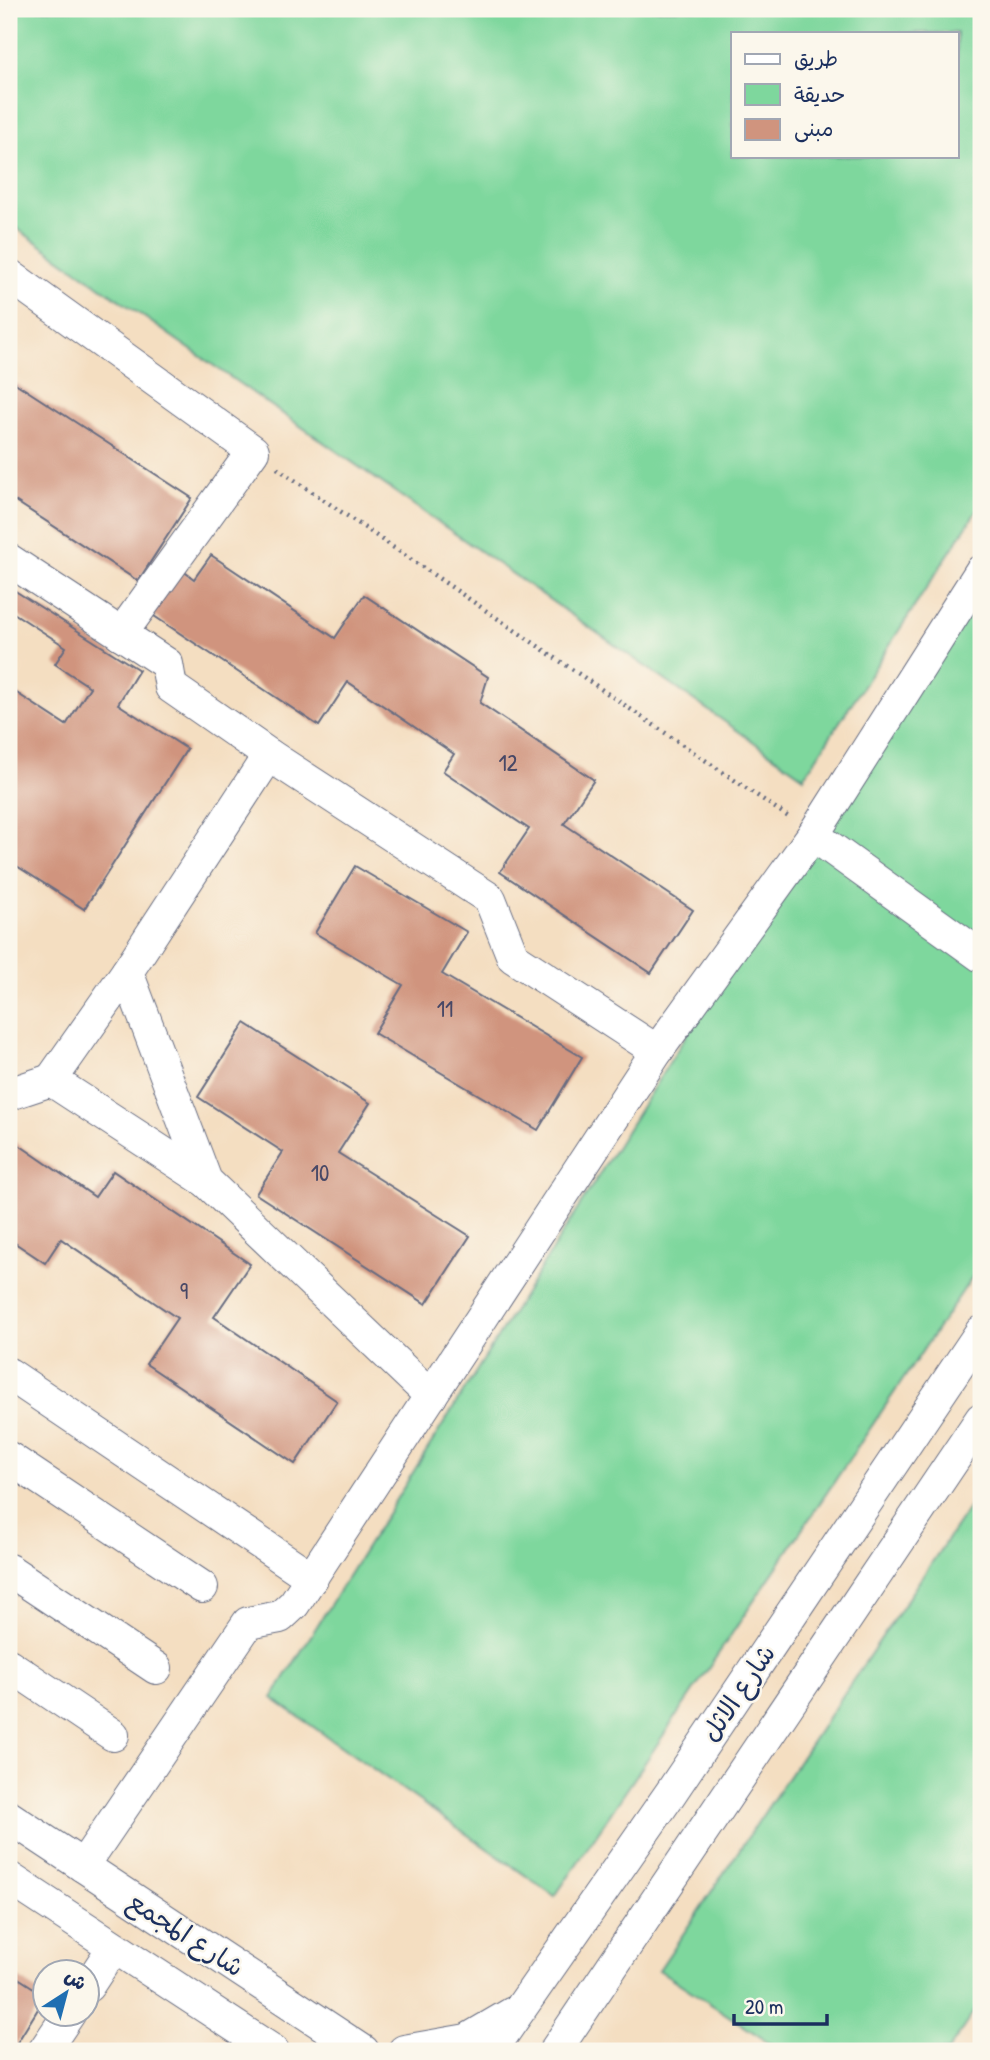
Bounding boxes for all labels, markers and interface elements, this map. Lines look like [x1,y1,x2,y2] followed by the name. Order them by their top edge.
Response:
[731,32,958,158] legend
[794,44,838,73] text: طريق
[794,80,845,109] text: حديقة
[794,114,833,143] text: مبنى
[498,747,518,778] house number: 12
[437,993,453,1024] house number: 11
[311,1157,329,1188] house number: 10
[180,1275,188,1306] house number: 9
[692,1637,784,1749] street label: شارع الاثل
[120,1883,251,1986] street label: شارع المجمع
[32,1958,102,2028] north arrow
[60,1963,92,1996] text: ش
[734,1983,827,2027] scale bar
[745,1992,783,2021] text: 20 m

